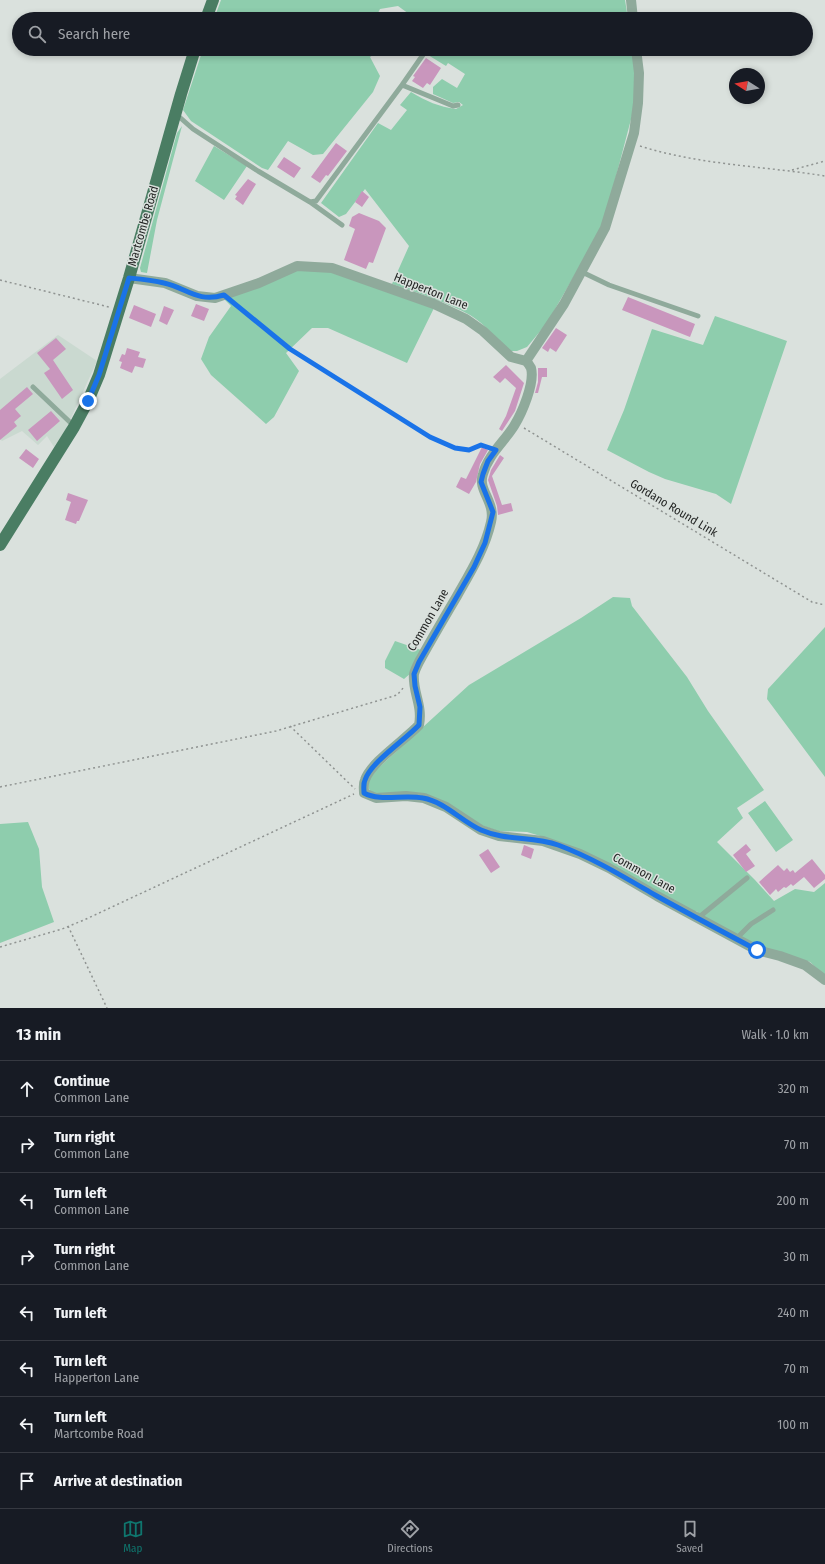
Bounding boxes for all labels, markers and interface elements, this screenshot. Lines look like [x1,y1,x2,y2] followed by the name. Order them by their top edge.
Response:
[12,12,813,56] search box
[26,23,48,45] icon: search
[58,25,130,43] text: Search here
[729,68,765,104] north arrow
[125,184,161,268] street label: Martcombe Road
[392,270,470,312] street label: Happerton Lane
[79,392,97,410] route end
[628,476,721,540] street label: Gordano Round Link
[405,586,451,654] street label: Common Lane
[610,850,678,896] street label: Common Lane
[748,941,766,959] route start
[16,1024,61,1045] text: 13 min
[742,1027,809,1042] text: Walk · 1.0 km
[54,1072,110,1090] text: Continue
[16,1078,38,1100] icon: ahead
[778,1081,809,1096] text: 320 m
[54,1090,129,1105] text: Common Lane
[54,1128,115,1146] text: Turn right
[16,1134,38,1156] icon: right
[784,1137,809,1152] text: 70 m
[54,1146,129,1161] text: Common Lane
[54,1184,107,1202] text: Turn left
[16,1190,38,1212] icon: left
[777,1193,809,1208] text: 200 m
[54,1202,129,1217] text: Common Lane
[54,1240,115,1258] text: Turn right
[16,1246,38,1268] icon: right
[783,1249,809,1264] text: 30 m
[54,1258,129,1273] text: Common Lane
[16,1302,38,1324] icon: left
[54,1304,107,1322] text: Turn left
[777,1305,809,1320] text: 240 m
[54,1352,107,1370] text: Turn left
[16,1358,38,1380] icon: left
[784,1361,809,1376] text: 70 m
[54,1370,139,1385] text: Happerton Lane
[54,1408,107,1426] text: Turn left
[16,1414,38,1436] icon: left
[777,1417,809,1432] text: 100 m
[54,1426,144,1441] text: Martcombe Road
[16,1470,38,1492] icon: arrive
[54,1472,182,1490] text: Arrive at destination
[122,1518,144,1555] tab: Map
[387,1518,433,1555] tab: Directions
[676,1518,703,1555] tab: Saved

